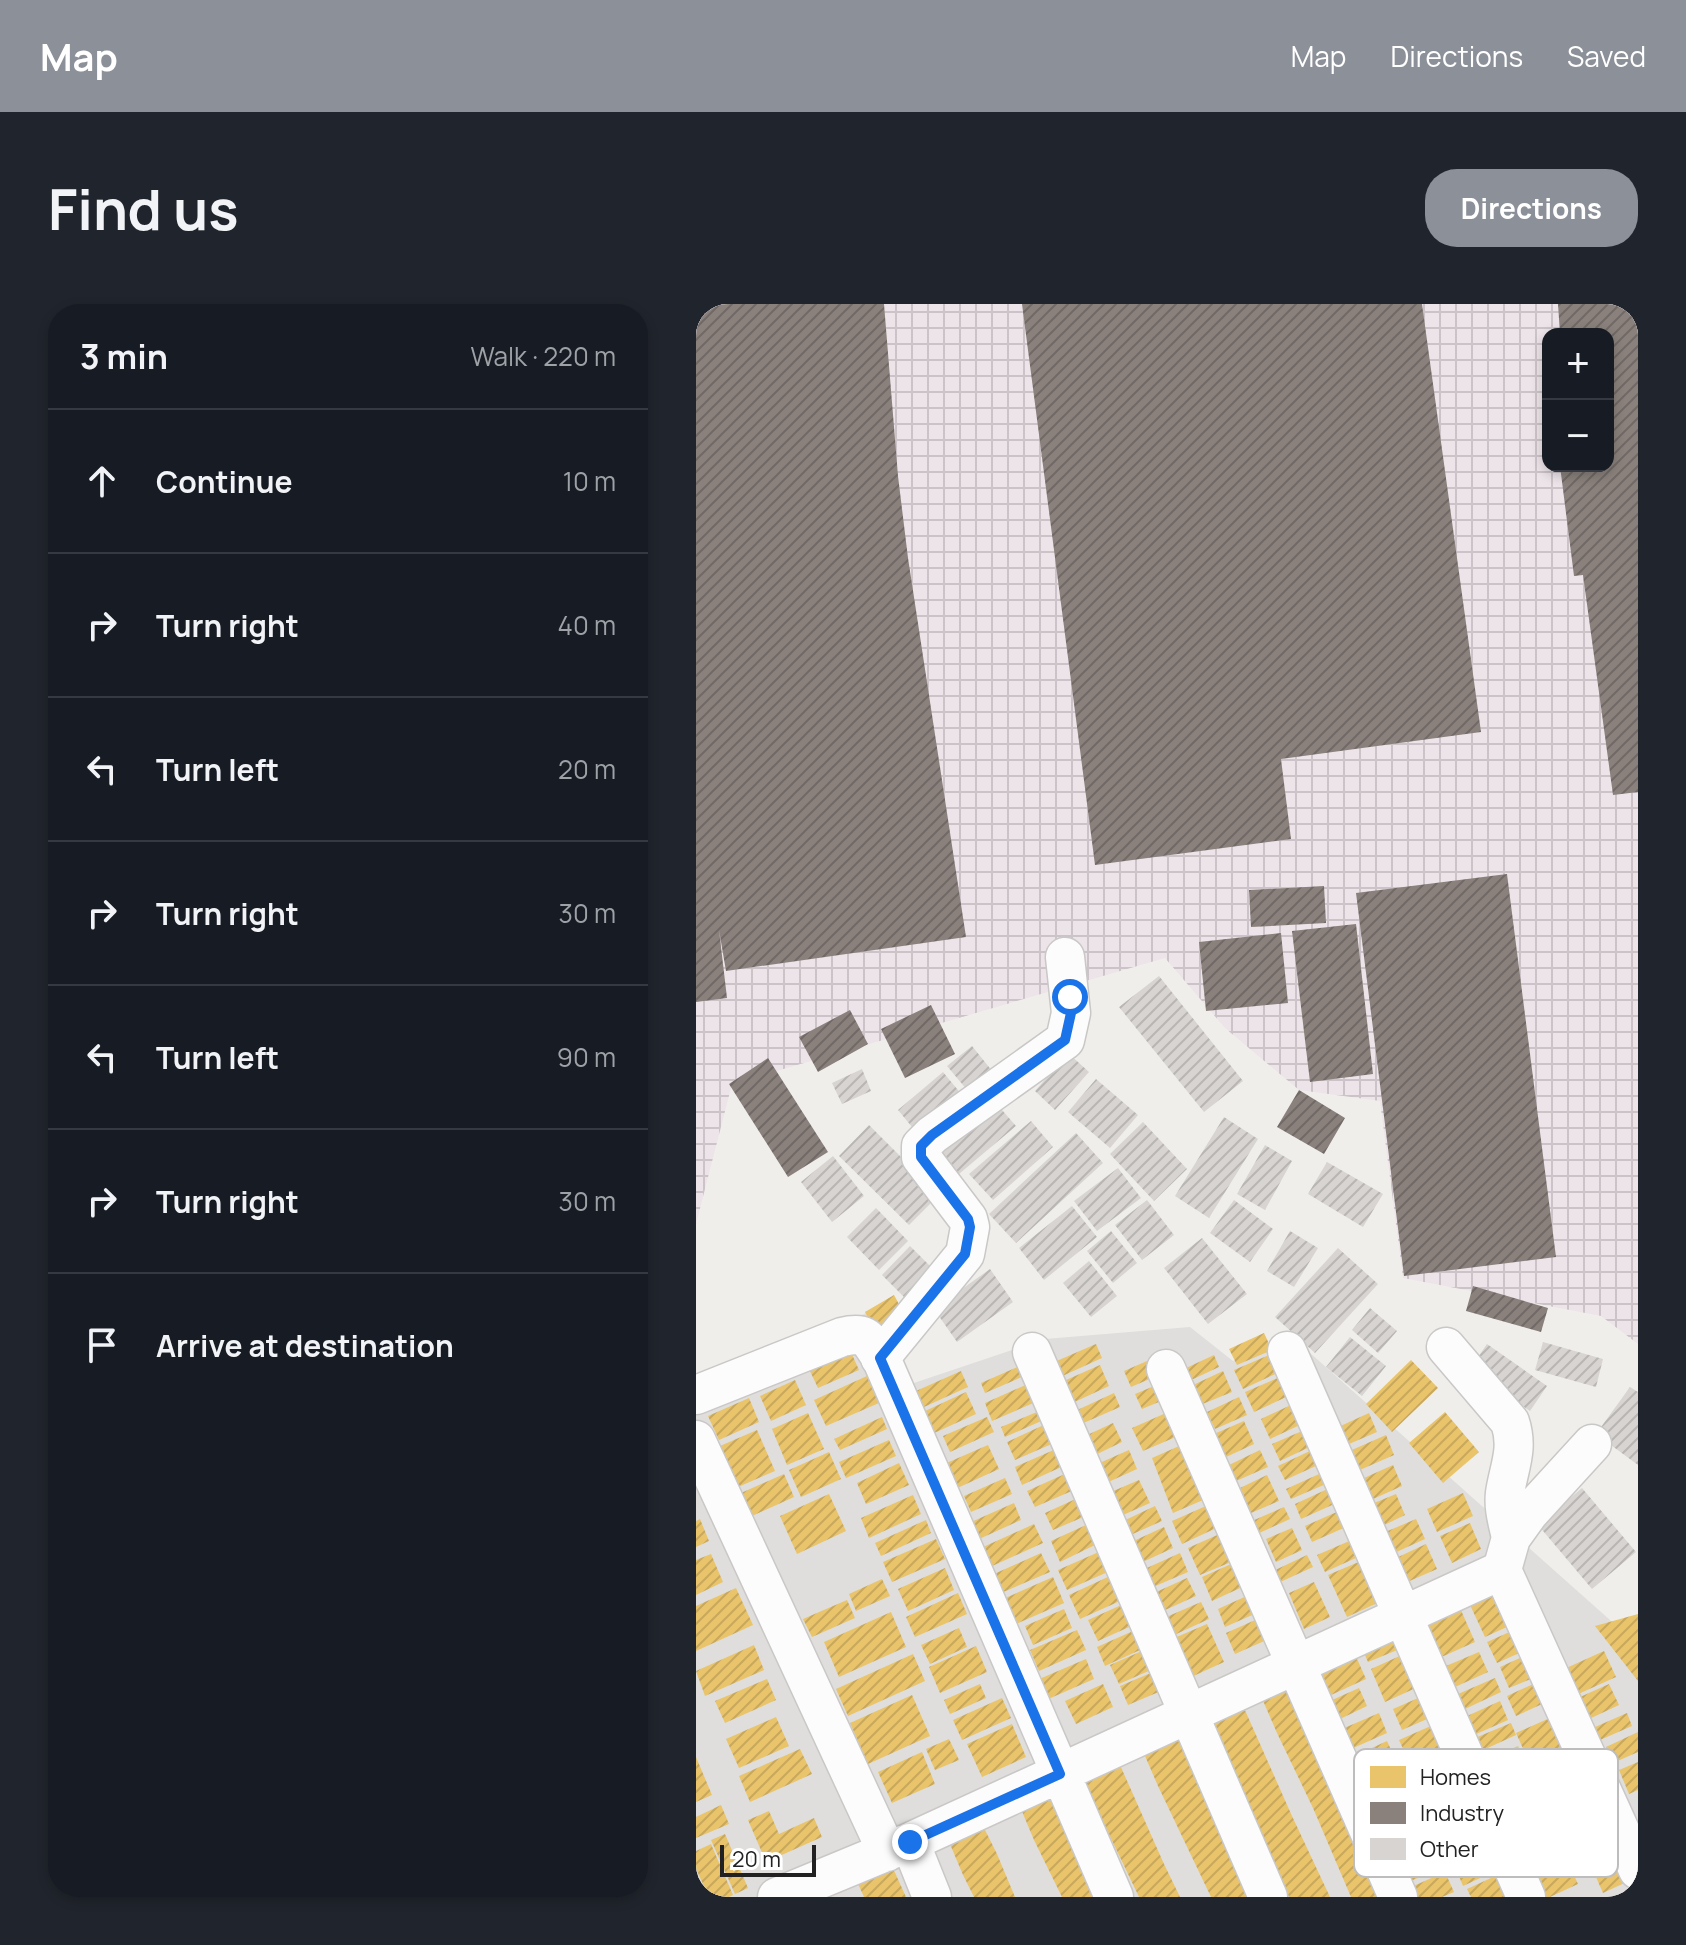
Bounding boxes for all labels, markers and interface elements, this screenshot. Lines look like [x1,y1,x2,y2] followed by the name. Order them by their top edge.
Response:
[40,30,118,82] text: Map
[1291,37,1346,75] text: Map
[1390,37,1523,75] text: Directions
[1567,37,1646,75] text: Saved
[1425,169,1638,247] button: Directions
[48,170,239,247] text: Find us
[1542,328,1614,472] map controls
[1542,328,1614,400] button: +
[80,333,168,379] text: 3 min
[470,338,616,374] text: Walk · 220 m
[1542,400,1614,472] button: −
[80,459,124,503] icon: ahead
[156,461,292,502] text: Continue
[563,463,616,499] text: 10 m
[80,603,124,647] icon: right
[156,605,299,646] text: Turn right
[558,607,616,643] text: 40 m
[80,747,124,791] icon: left
[156,749,279,790] text: Turn left
[558,751,616,787] text: 20 m
[80,891,124,935] icon: right
[156,893,299,934] text: Turn right
[559,895,616,931] text: 30 m
[1052,979,1088,1015] route start
[80,1035,124,1079] icon: left
[156,1037,279,1078] text: Turn left
[557,1039,616,1075] text: 90 m
[80,1179,124,1223] icon: right
[156,1181,299,1222] text: Turn right
[559,1183,616,1219] text: 30 m
[80,1323,124,1367] icon: arrive
[156,1325,454,1366] text: Arrive at destination
[1354,1749,1618,1877] legend
[1420,1762,1491,1792] text: Homes
[1420,1798,1504,1828] text: Industry
[892,1824,928,1860] route end
[1420,1834,1479,1864] text: Other
[720,1841,816,1877] scale bar
[732,1844,781,1874] text: 20 m

